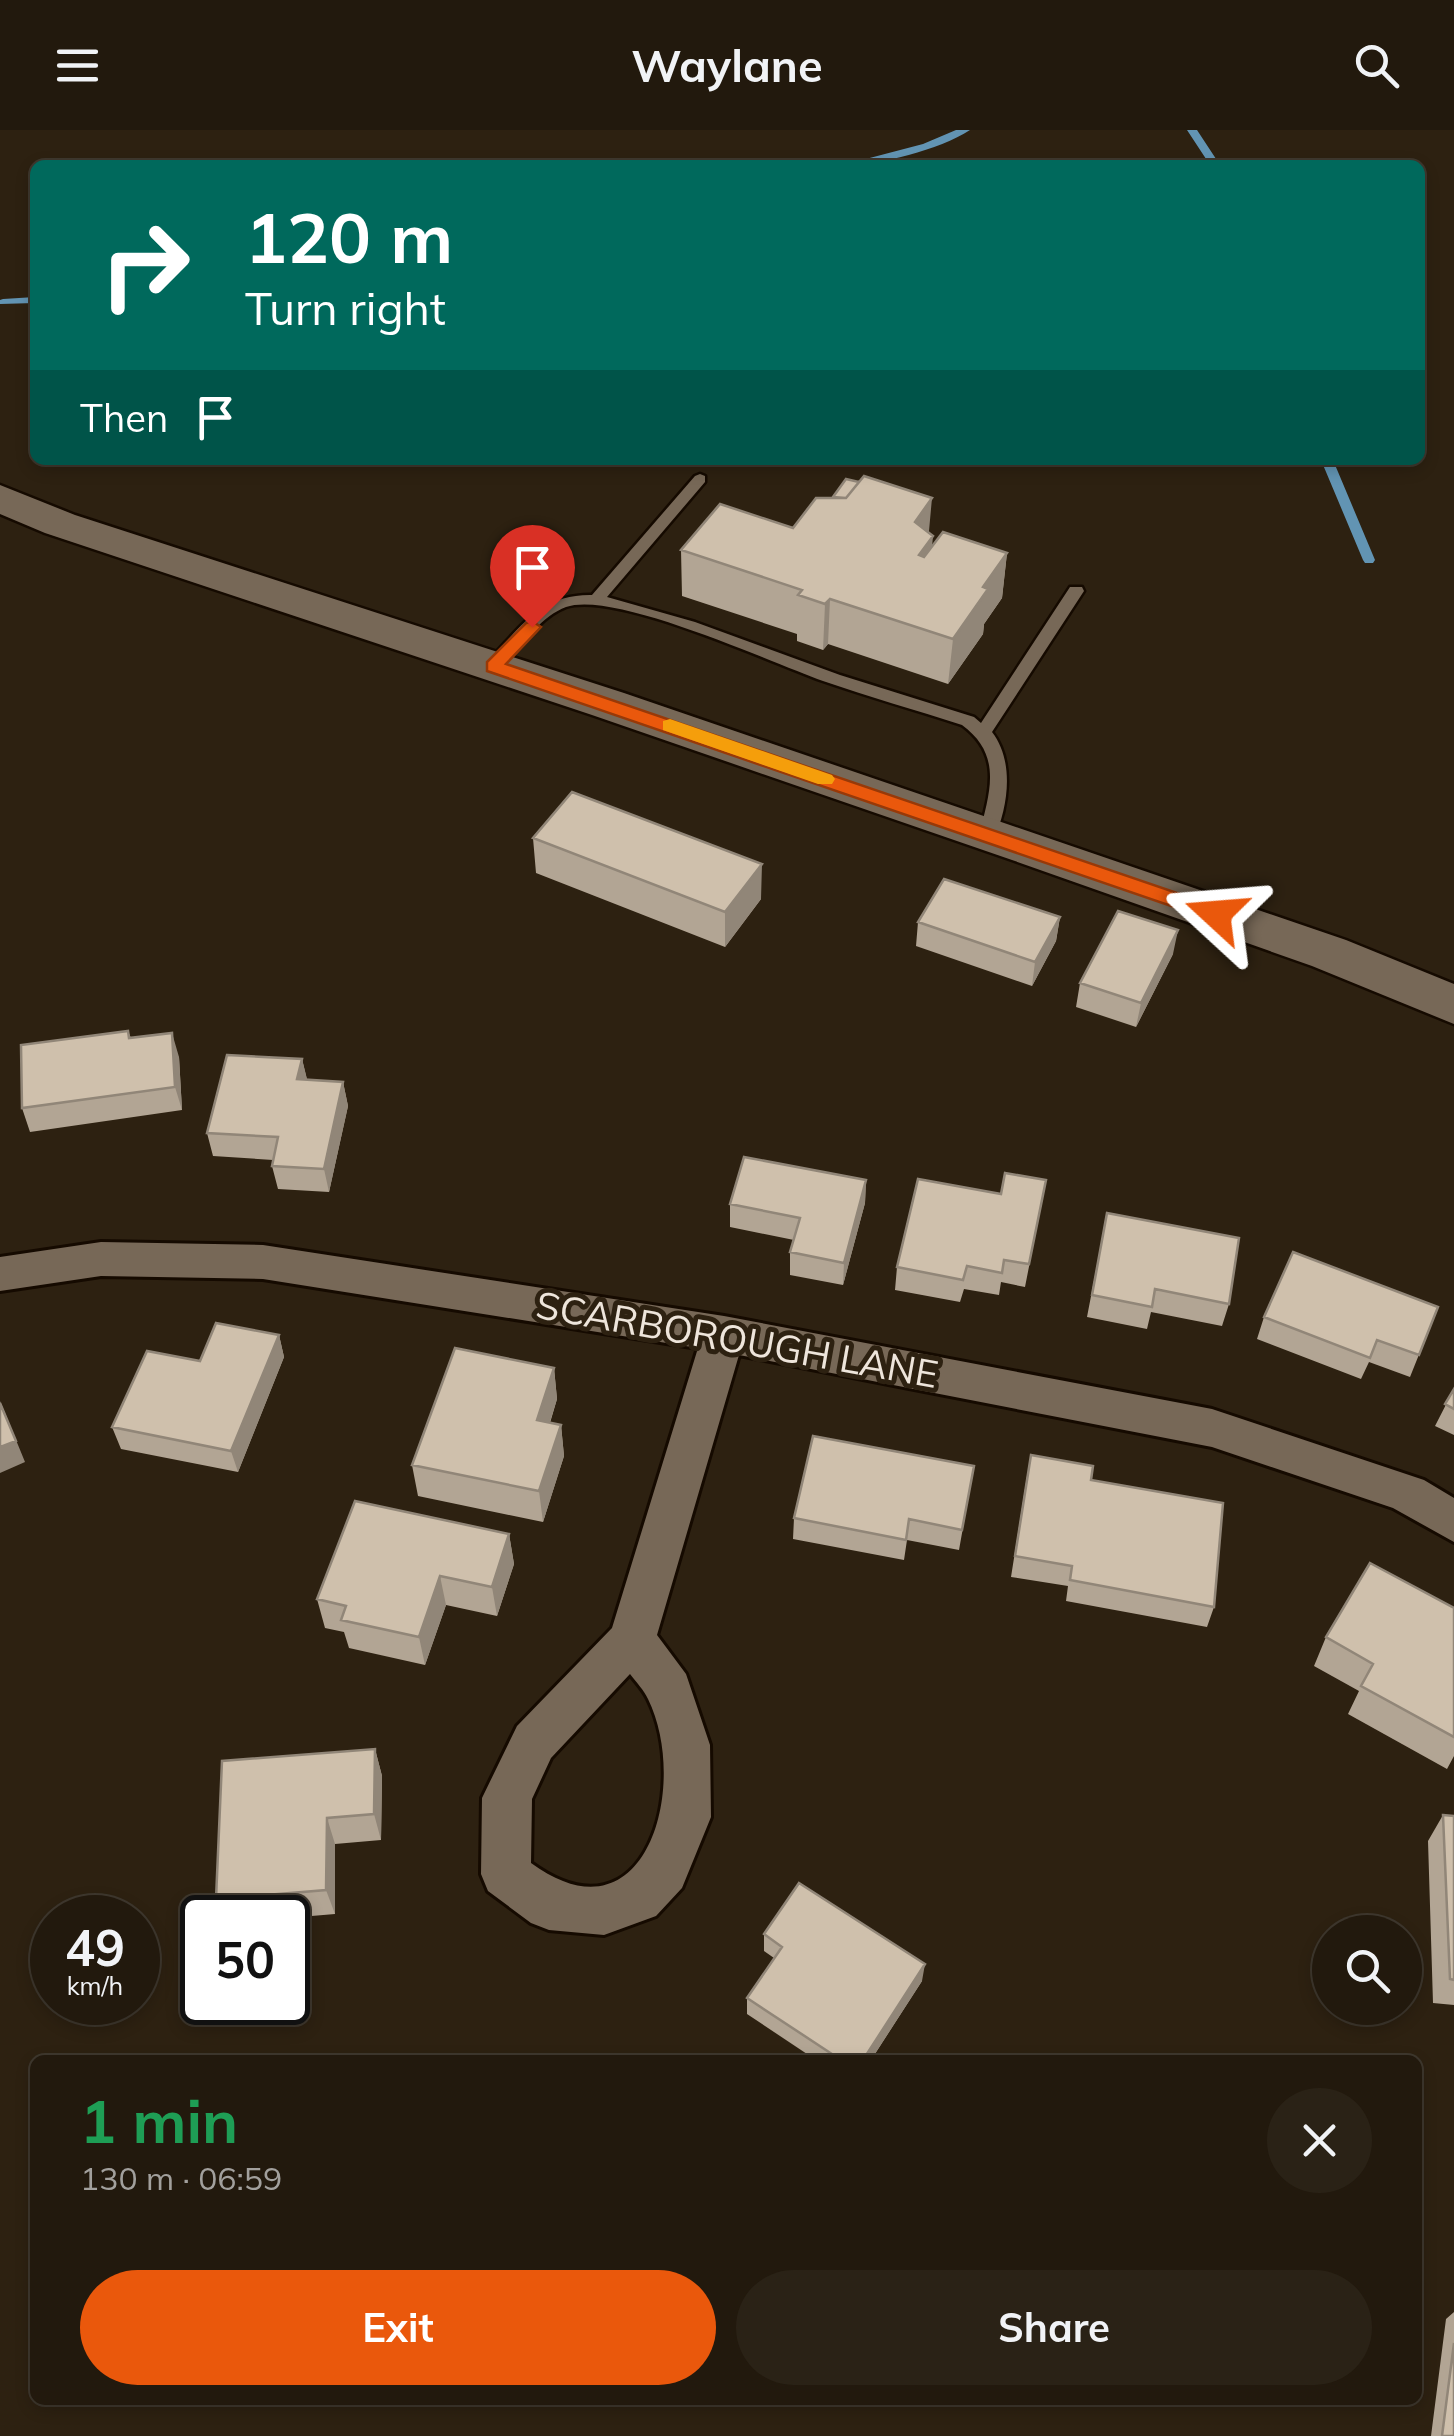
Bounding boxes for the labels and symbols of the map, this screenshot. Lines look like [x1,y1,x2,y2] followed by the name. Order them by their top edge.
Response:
[490,525,575,628] pin
[1164,862,1268,966] position arrow
[533,1280,942,1398] street label: SCARBOROUGH LANE
[180,1895,310,2025] speed limit sign: 50

